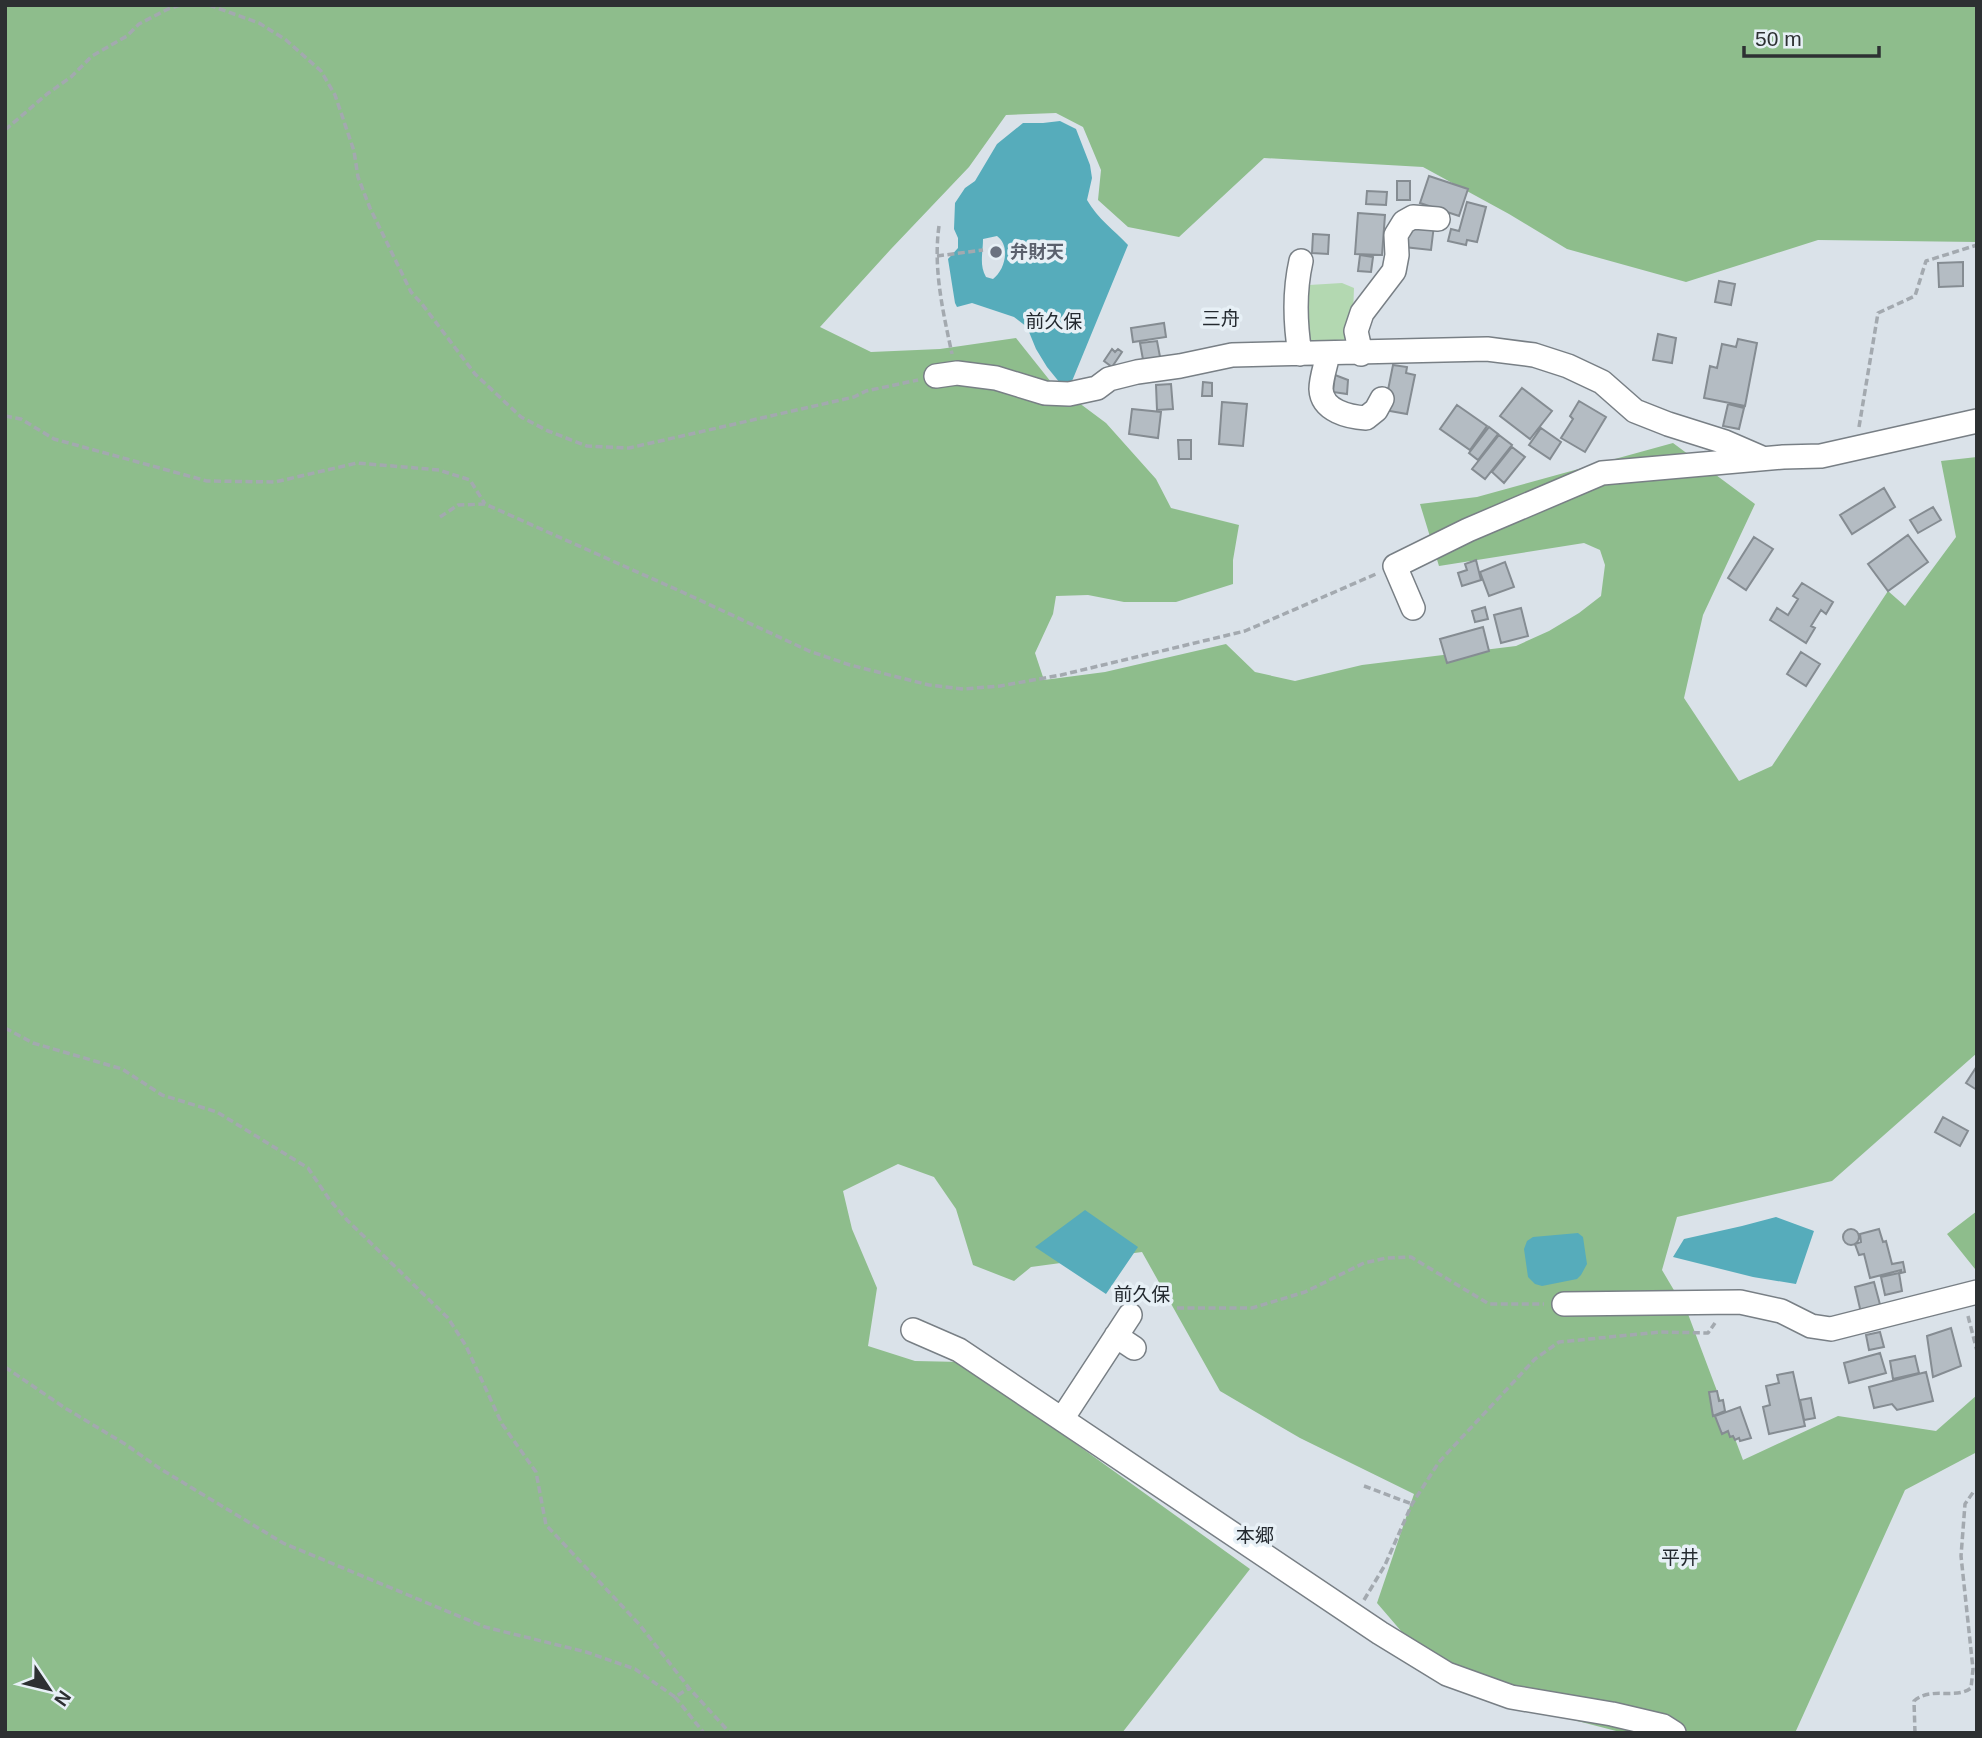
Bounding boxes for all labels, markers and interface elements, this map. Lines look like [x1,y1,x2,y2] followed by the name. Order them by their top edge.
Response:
[1744,14,1879,58] scale bar
[1755,27,1802,50] text: 50 m
[1010,242,1064,262] place label: 弁財天
[988,244,1004,260] marker: 弁財天
[1202,308,1240,329] district label: 三舟
[1025,311,1083,332] district label: 前久保
[1113,1284,1171,1305] district label: 前久保
[1236,1525,1274,1546] district label: 本郷
[1661,1547,1699,1568] district label: 平井
[14,1654,84,1724] north arrow
[50,1687,75,1710] text: N

